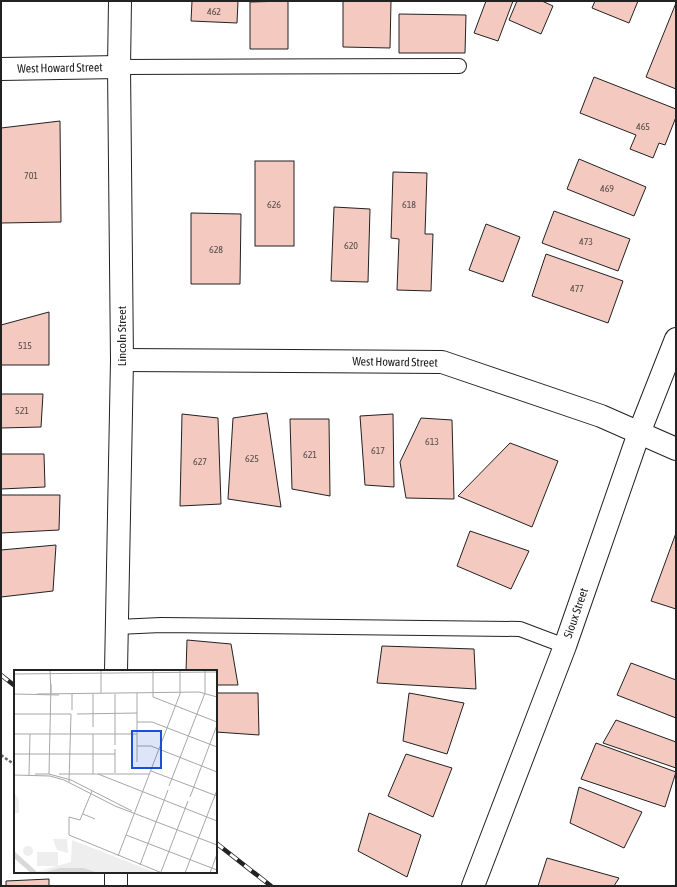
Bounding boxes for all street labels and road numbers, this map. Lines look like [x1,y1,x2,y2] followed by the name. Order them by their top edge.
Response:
[17,60,103,76] street label: West Howard Street
[115,305,129,366] street label: Lincoln Street
[352,354,438,370] street label: West Howard Street
[561,586,591,640] street label: Sioux Street

